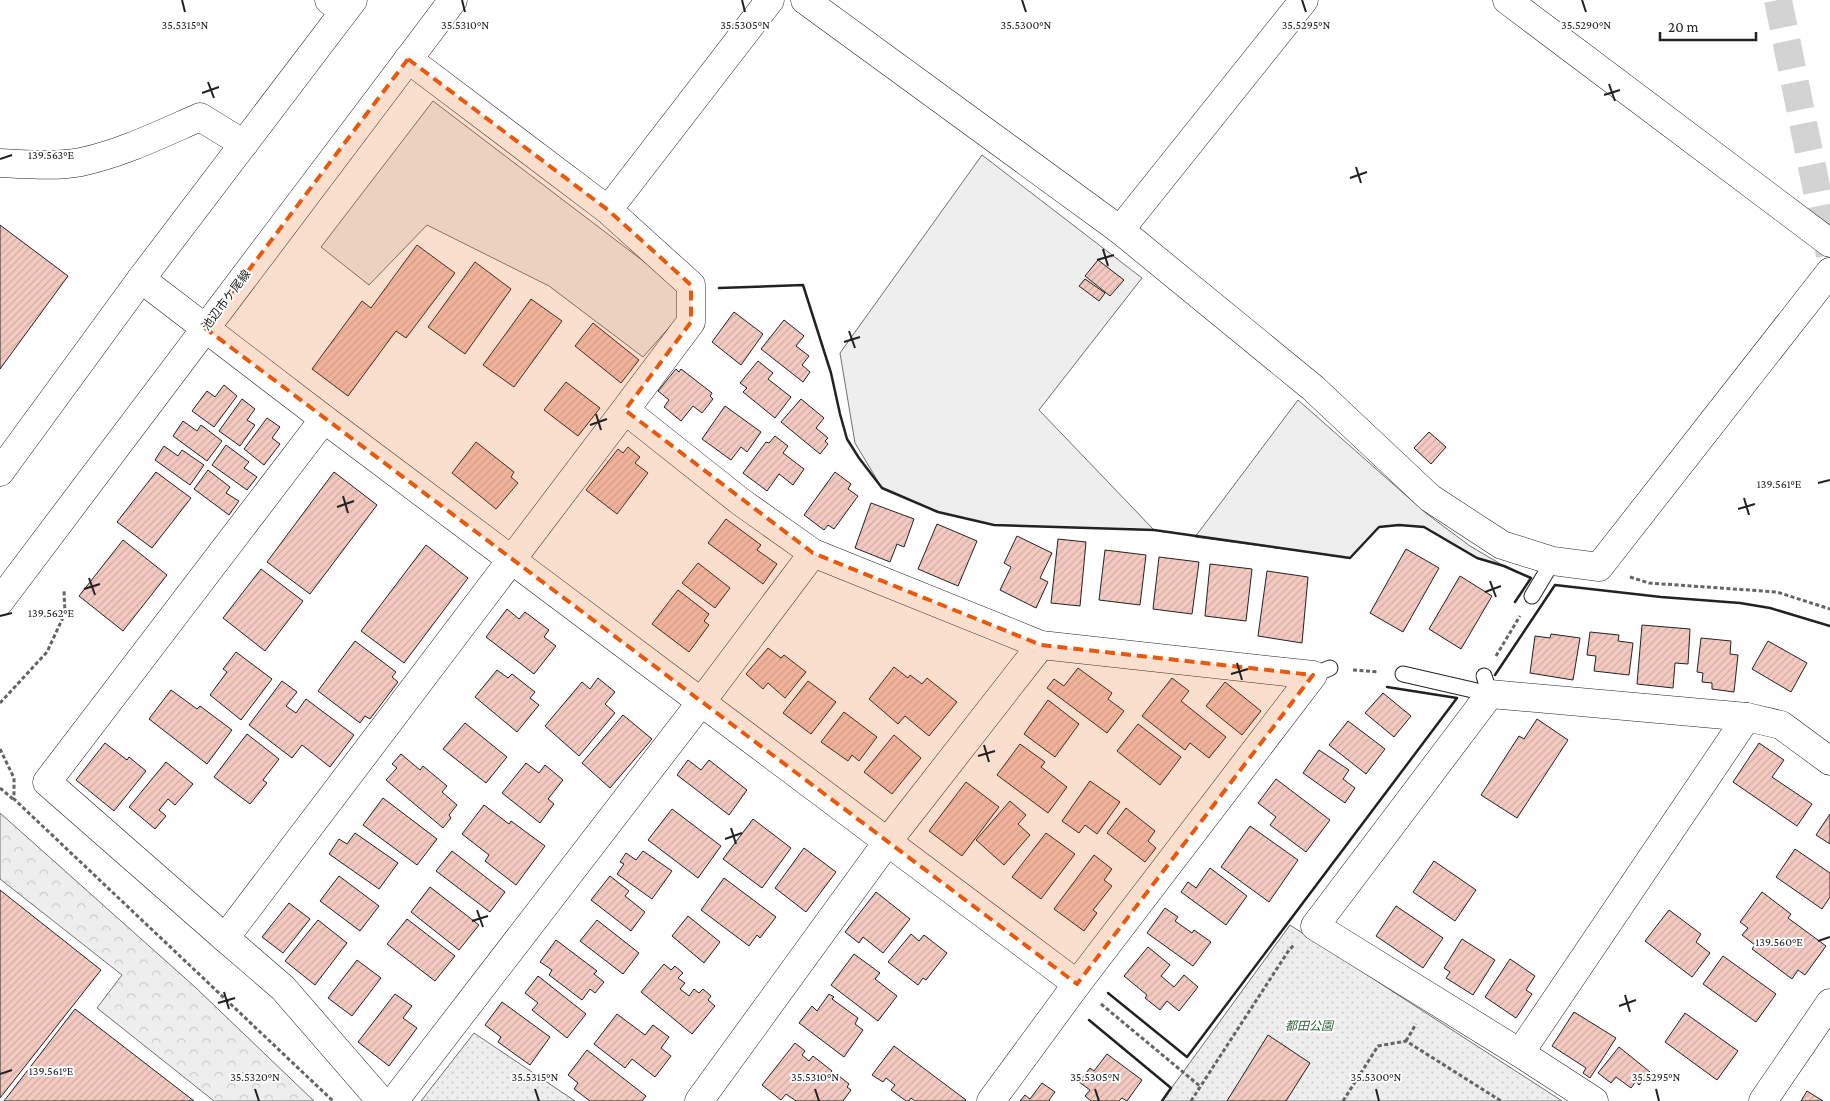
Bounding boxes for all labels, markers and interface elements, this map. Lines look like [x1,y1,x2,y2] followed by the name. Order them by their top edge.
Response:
[1660,10,1756,42] scale bar
[162,18,209,32] text: 35.5315°N
[441,18,489,32] text: 35.5310°N
[720,18,770,32] text: 35.5305°N
[1001,18,1052,32] text: 35.5300°N
[1282,18,1330,32] text: 35.5295°N
[1561,18,1611,32] text: 35.5290°N
[1668,19,1699,35] text: 20 m
[28,148,74,162] text: 139.563°E
[199,267,253,333] street label: 池辺市ケ尾線
[1757,477,1802,491] text: 139.561°E
[28,606,74,620] text: 139.562°E
[1755,935,1803,949] text: 139.560°E
[1285,1019,1335,1033] park label: 都田公園
[29,1064,74,1078] text: 139.561°E
[230,1070,280,1084] text: 35.5320°N
[512,1070,559,1084] text: 35.5315°N
[791,1070,839,1084] text: 35.5310°N
[1070,1070,1120,1084] text: 35.5305°N
[1351,1070,1402,1084] text: 35.5300°N
[1632,1070,1680,1084] text: 35.5295°N

